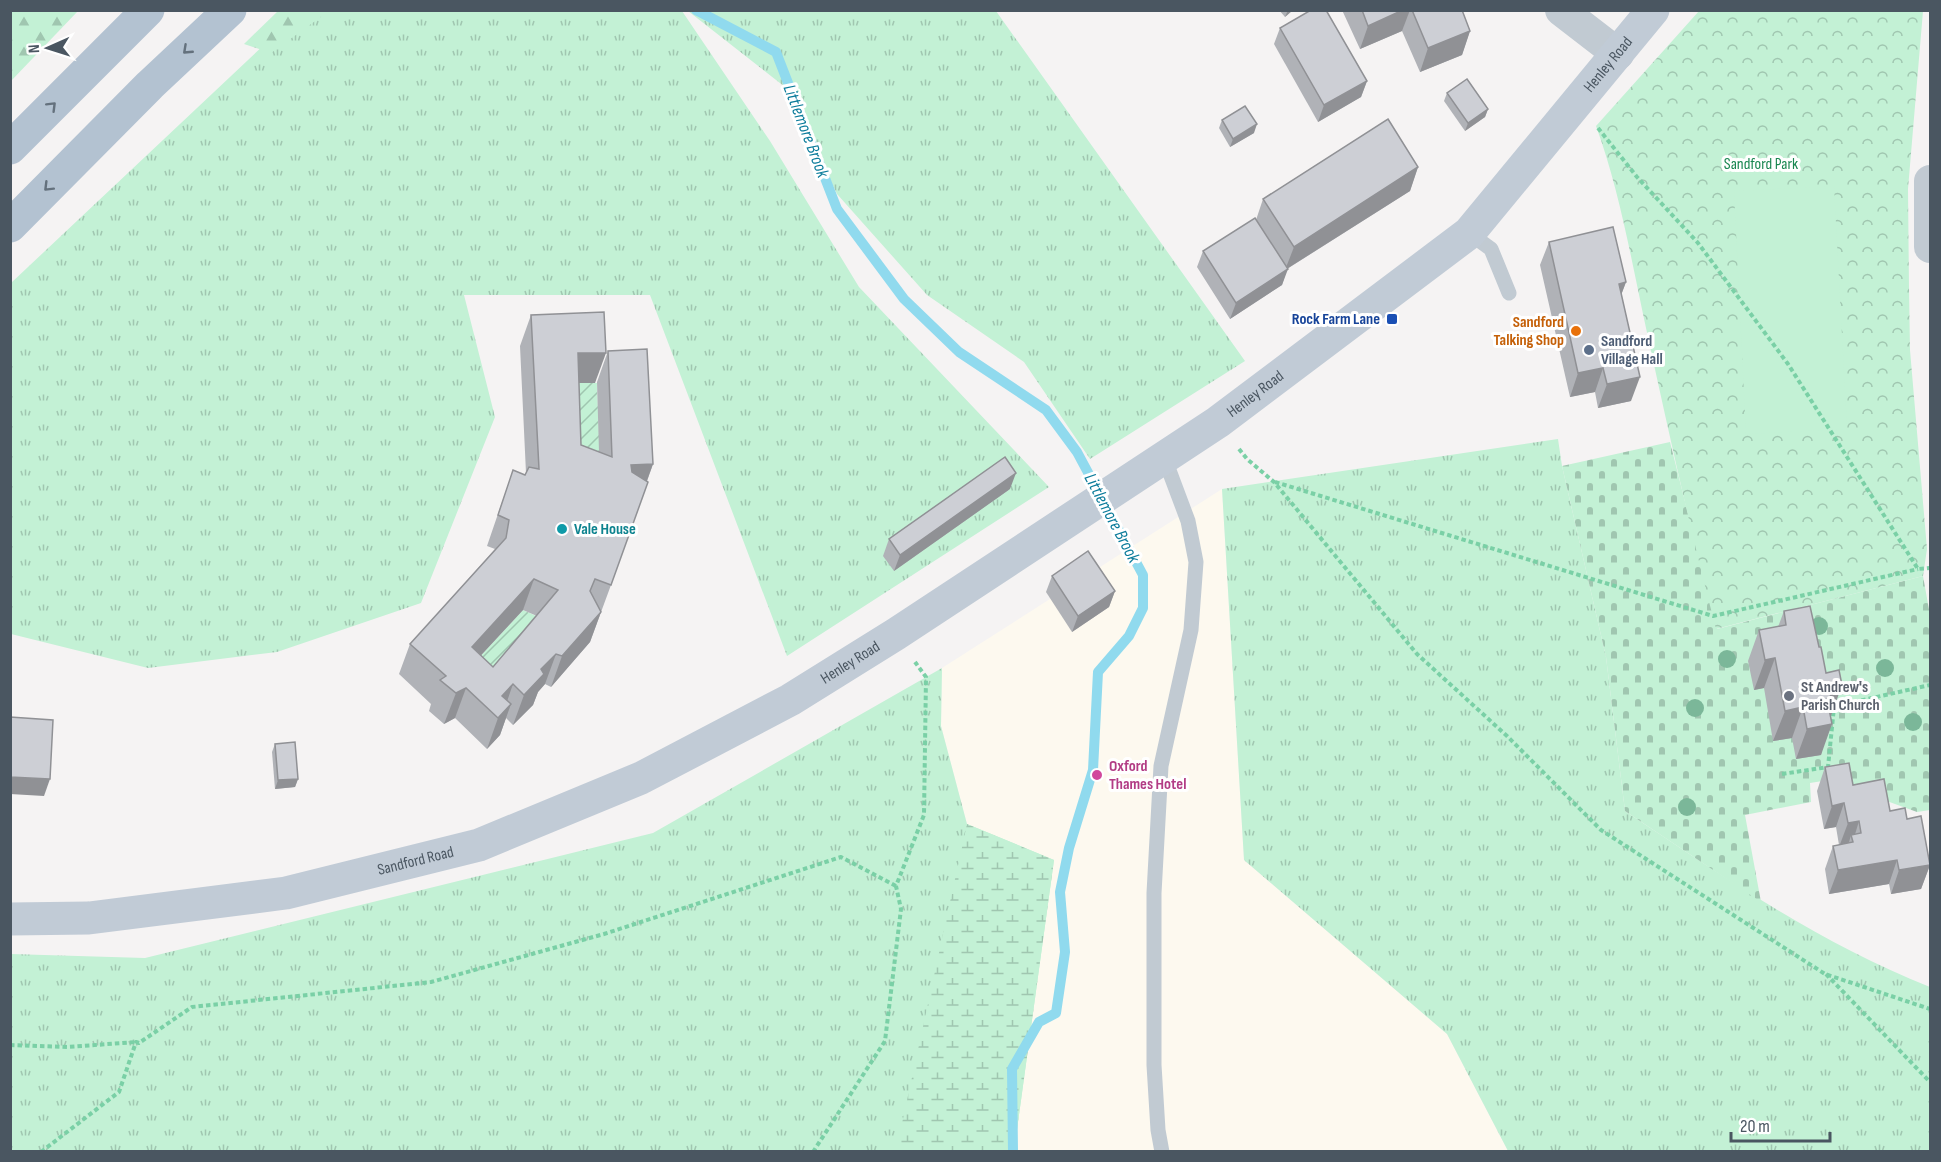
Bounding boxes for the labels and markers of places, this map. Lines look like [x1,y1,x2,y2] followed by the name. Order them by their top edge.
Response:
[1292,310,1380,329] place label: Rock Farm Lane
[1385,312,1399,326] marker: Rock Farm Lane
[1494,313,1564,350] place label: Sandford Talking Shop
[1569,324,1583,338] marker: Sandford Talking Shop
[1601,332,1663,369] place label: Sandford Village Hall
[1582,343,1596,357] marker: Sandford Village Hall
[574,520,636,539] place label: Vale House
[555,522,569,536] marker: Vale House
[1801,678,1880,715] place label: St Andrew's Parish Church
[1782,689,1796,703] marker: St Andrew's Parish Church
[1109,757,1186,794] place label: Oxford Thames Hotel
[1090,768,1104,782] marker: Oxford Thames Hotel

